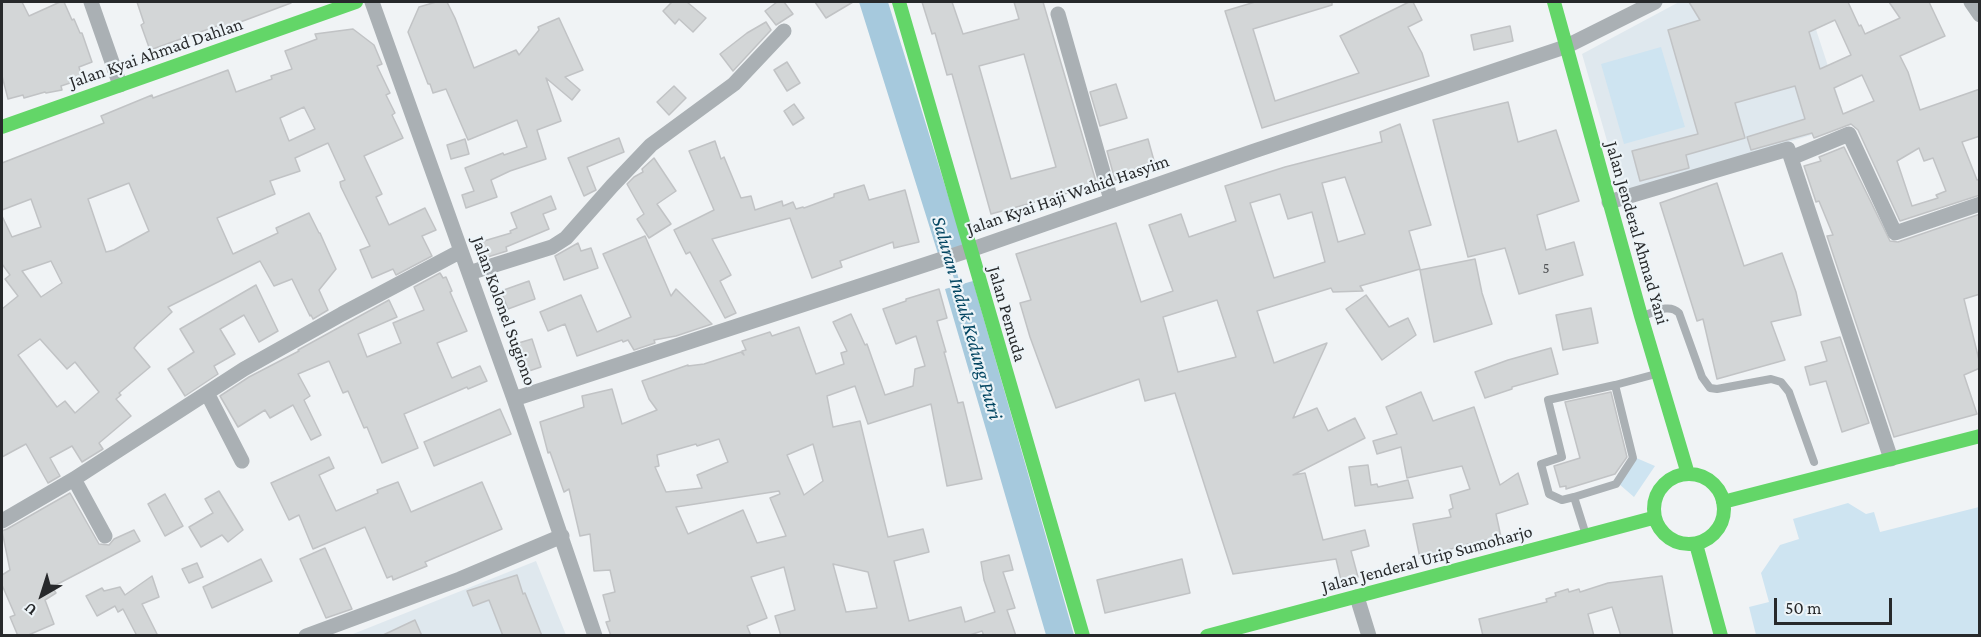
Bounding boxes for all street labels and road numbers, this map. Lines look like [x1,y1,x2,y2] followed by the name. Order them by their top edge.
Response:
[66,13,246,93] street label: Jalan Kyai Ahmad Dahlan
[1601,139,1673,327] street label: Jalan Jenderal Ahmad Yani
[964,150,1172,240] street label: Jalan Kyai Haji Wahid Hasyim
[467,234,541,388] street label: Jalan Kolonel Sugiono
[983,264,1031,364] street label: Jalan Pemuda
[1319,520,1535,598] street label: Jalan Jenderal Urip Sumoharjo

